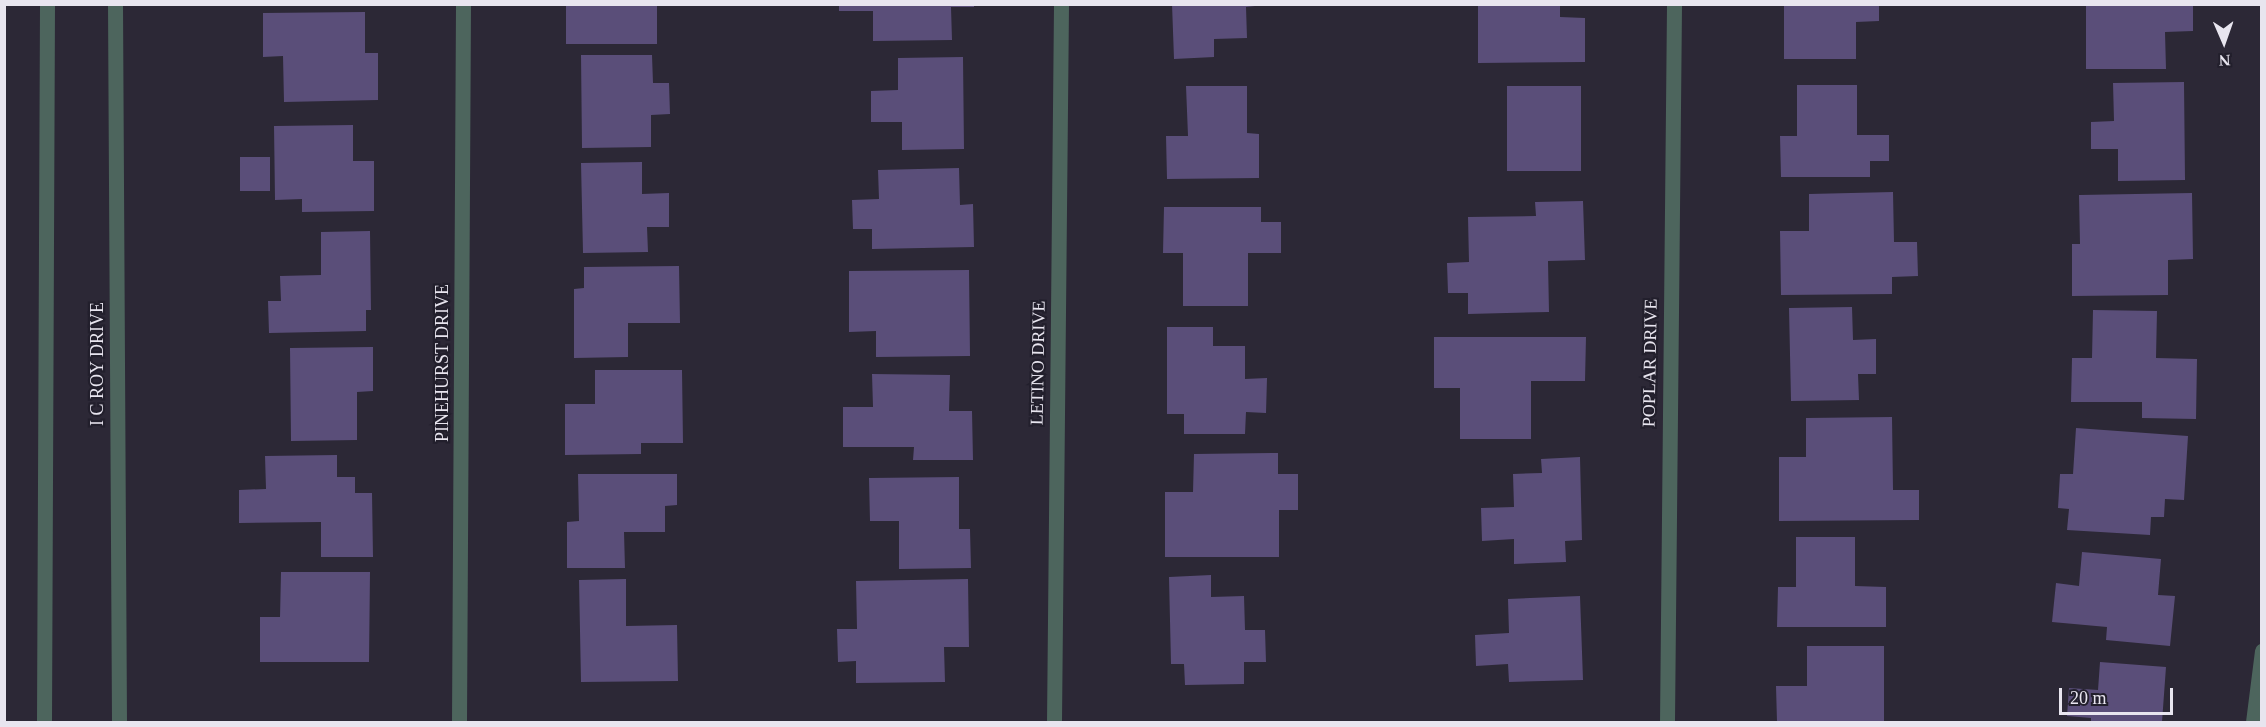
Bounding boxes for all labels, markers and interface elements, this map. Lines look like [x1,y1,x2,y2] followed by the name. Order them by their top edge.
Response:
[2194,12,2254,72] north arrow
[2219,52,2231,69] text: N
[431,284,453,442] street label: PINEHURST DRIVE
[1638,299,1662,427] street label: POPLAR DRIVE
[1026,301,1050,425] street label: LETINO DRIVE
[86,302,108,426] street label: I C ROY DRIVE
[2062,676,2176,714] scale bar
[2070,688,2107,708] text: 20 m

